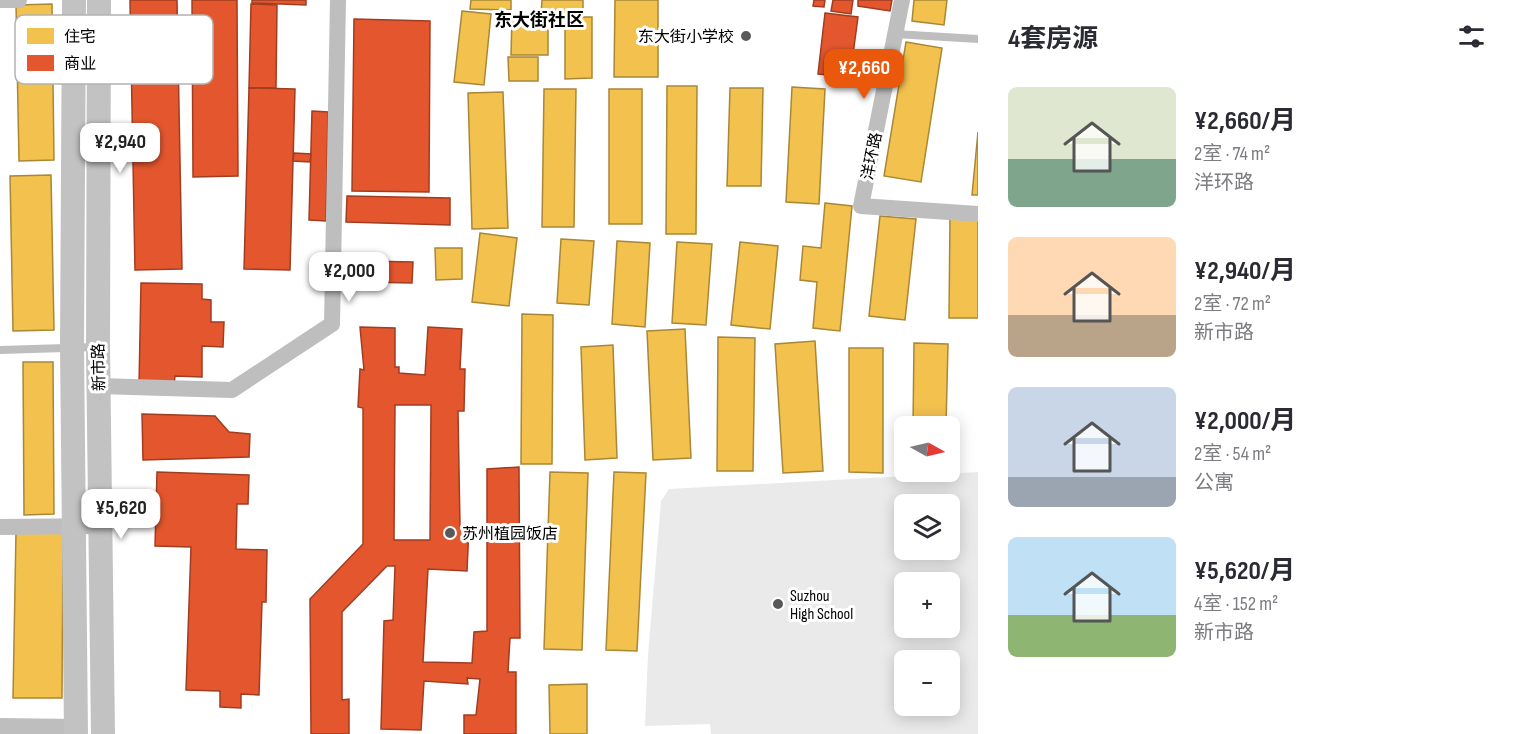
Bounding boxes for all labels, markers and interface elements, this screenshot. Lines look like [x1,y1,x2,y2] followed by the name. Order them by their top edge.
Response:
[494,10,584,31] district label: 东大街社区
[15,15,213,84] legend
[1455,20,1488,53] icon: filters
[1008,24,1098,55] text: 4套房源
[64,28,96,47] text: 住宅
[638,28,734,47] place label: 东大街小学校
[739,29,753,43] marker: 东大街小学校
[815,49,913,100] pin: ¥2,660
[64,55,96,74] text: 商业
[838,56,890,80] text: ¥2,660
[1194,106,1296,137] text: ¥2,660/月
[1056,111,1128,183] icon: home
[71,123,169,174] pin: ¥2,940
[94,130,146,154] text: ¥2,940
[859,131,886,182] street label: 洋环路
[1194,142,1270,166] text: 2室 · 74 m²
[1194,171,1254,195] text: 洋环路
[300,252,398,303] pin: ¥2,000
[1194,256,1296,287] text: ¥2,940/月
[323,259,375,283] text: ¥2,000
[1056,261,1128,333] icon: home
[1194,292,1271,316] text: 2室 · 72 m²
[1194,321,1254,345] text: 新市路
[90,343,109,391] street label: 新市路
[1194,406,1296,437] text: ¥2,000/月
[1056,411,1128,483] icon: home
[894,416,960,482] north arrow
[894,416,960,716] map controls
[1194,442,1271,466] text: 2室 · 54 m²
[1194,471,1234,495] text: 公寓
[72,489,170,540] pin: ¥5,620
[894,494,960,560] button: layers
[95,496,147,520] text: ¥5,620
[462,525,558,544] place label: 苏州植园饭店
[443,526,457,540] marker: 苏州植园饭店
[1194,556,1295,587] text: ¥5,620/月
[1056,561,1128,633] icon: home
[894,572,960,638] button: +
[790,587,853,624] place label: Suzhou High School
[1194,592,1278,616] text: 4室 · 152 m²
[771,597,785,611] marker: Suzhou High School
[1194,621,1254,645] text: 新市路
[894,650,960,716] button: −

